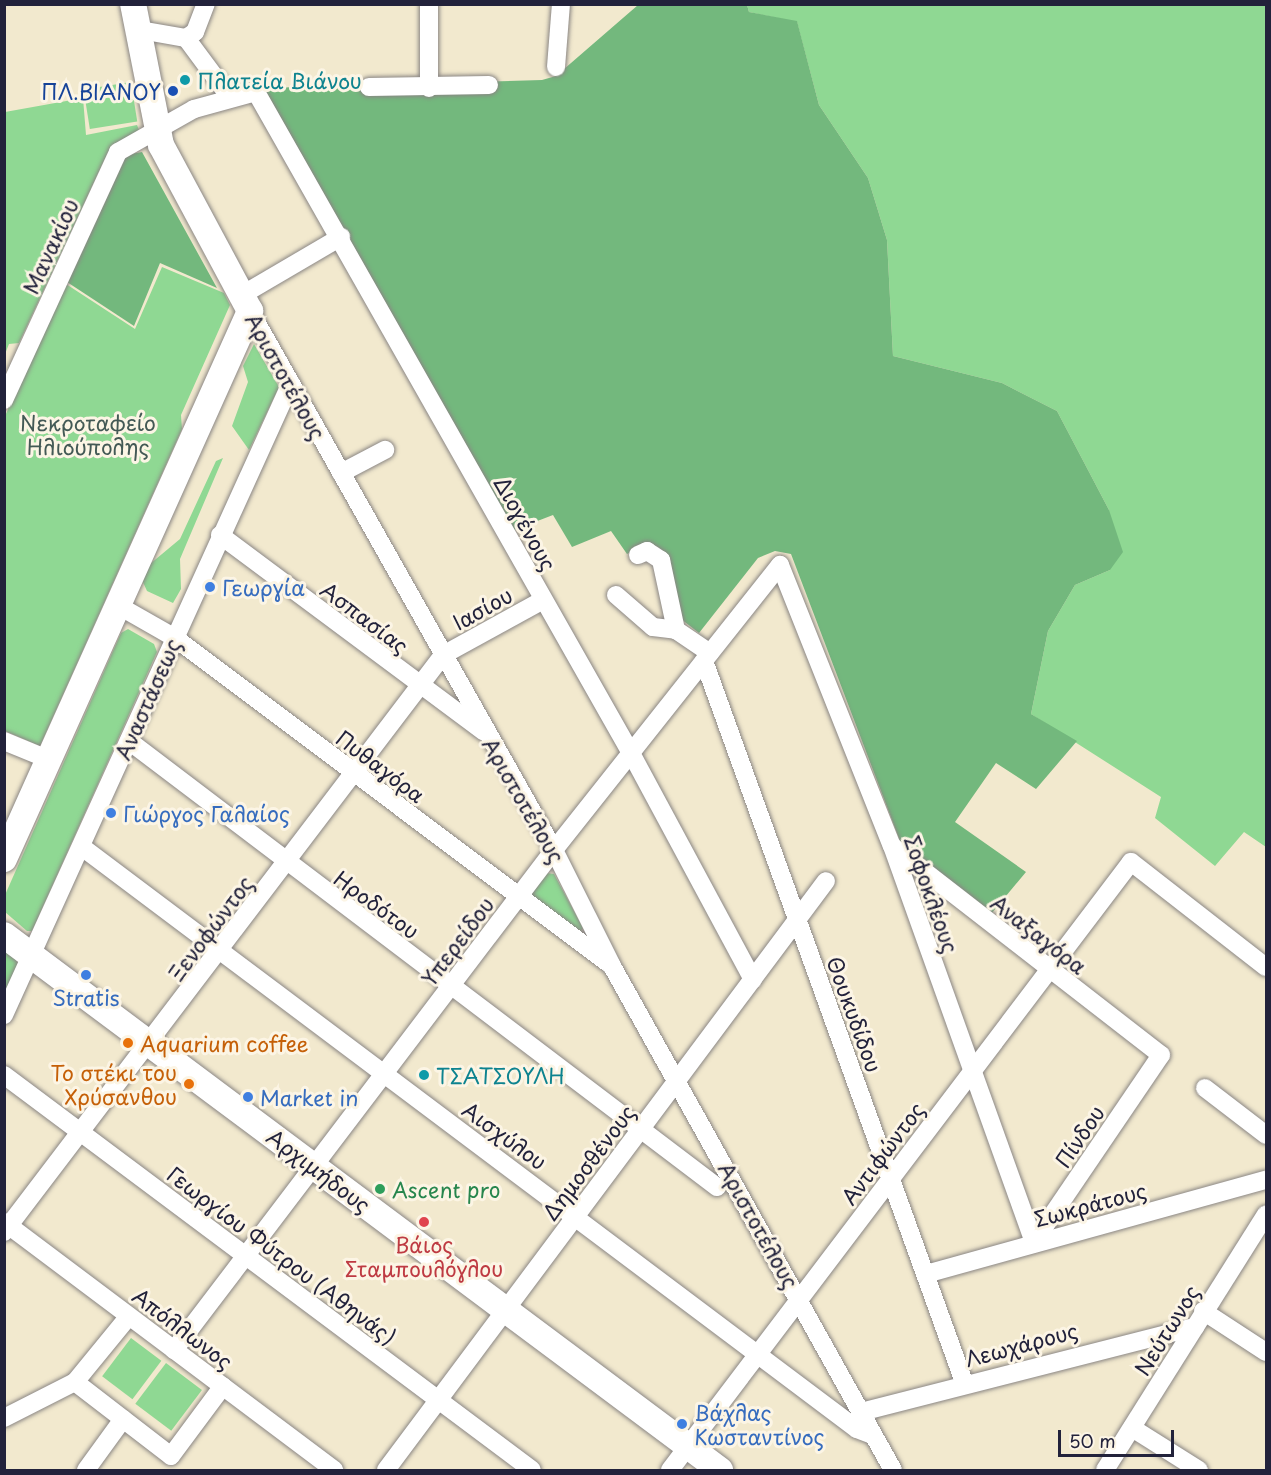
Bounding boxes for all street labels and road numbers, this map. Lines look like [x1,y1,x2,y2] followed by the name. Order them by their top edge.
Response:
[17,195,83,297] street label: Μανακίου
[241,309,331,443] street label: Αριστοτέλους
[490,472,562,574] street label: Διογένους
[316,576,414,658] street label: Ασπασίας
[448,581,516,635] street label: Ιασίου
[109,635,185,763] street label: Αναστάσεως
[332,725,430,807] street label: Πυθαγόρα
[478,733,570,867] street label: Αριστοτέλους
[900,832,964,956] street label: Σοφοκλέους
[330,865,424,943] street label: Ηροδότου
[163,871,257,985] street label: Ξενοφώντος
[987,889,1091,979] street label: Αναξαγόρα
[415,892,499,990] street label: Υπερείδου
[822,953,888,1075] street label: Θουκυδίδου
[458,1096,552,1174] street label: Αισχύλου
[835,1097,929,1209] street label: Αντιφώντος
[537,1100,639,1224] street label: Δημοσθένους
[1049,1100,1109,1172] street label: Πίνδου
[262,1123,376,1217] street label: Αρχιμήδους
[714,1158,804,1292] street label: Αριστοτέλους
[163,1161,401,1349] street label: Γεωργίου Φύτρου (Αθηνάς)
[1031,1177,1149,1231] street label: Σωκράτους
[1128,1280,1204,1380] street label: Νεύτωνος
[128,1282,238,1374] street label: Απόλλωνος
[962,1317,1080,1371] street label: Λεωχάρους

